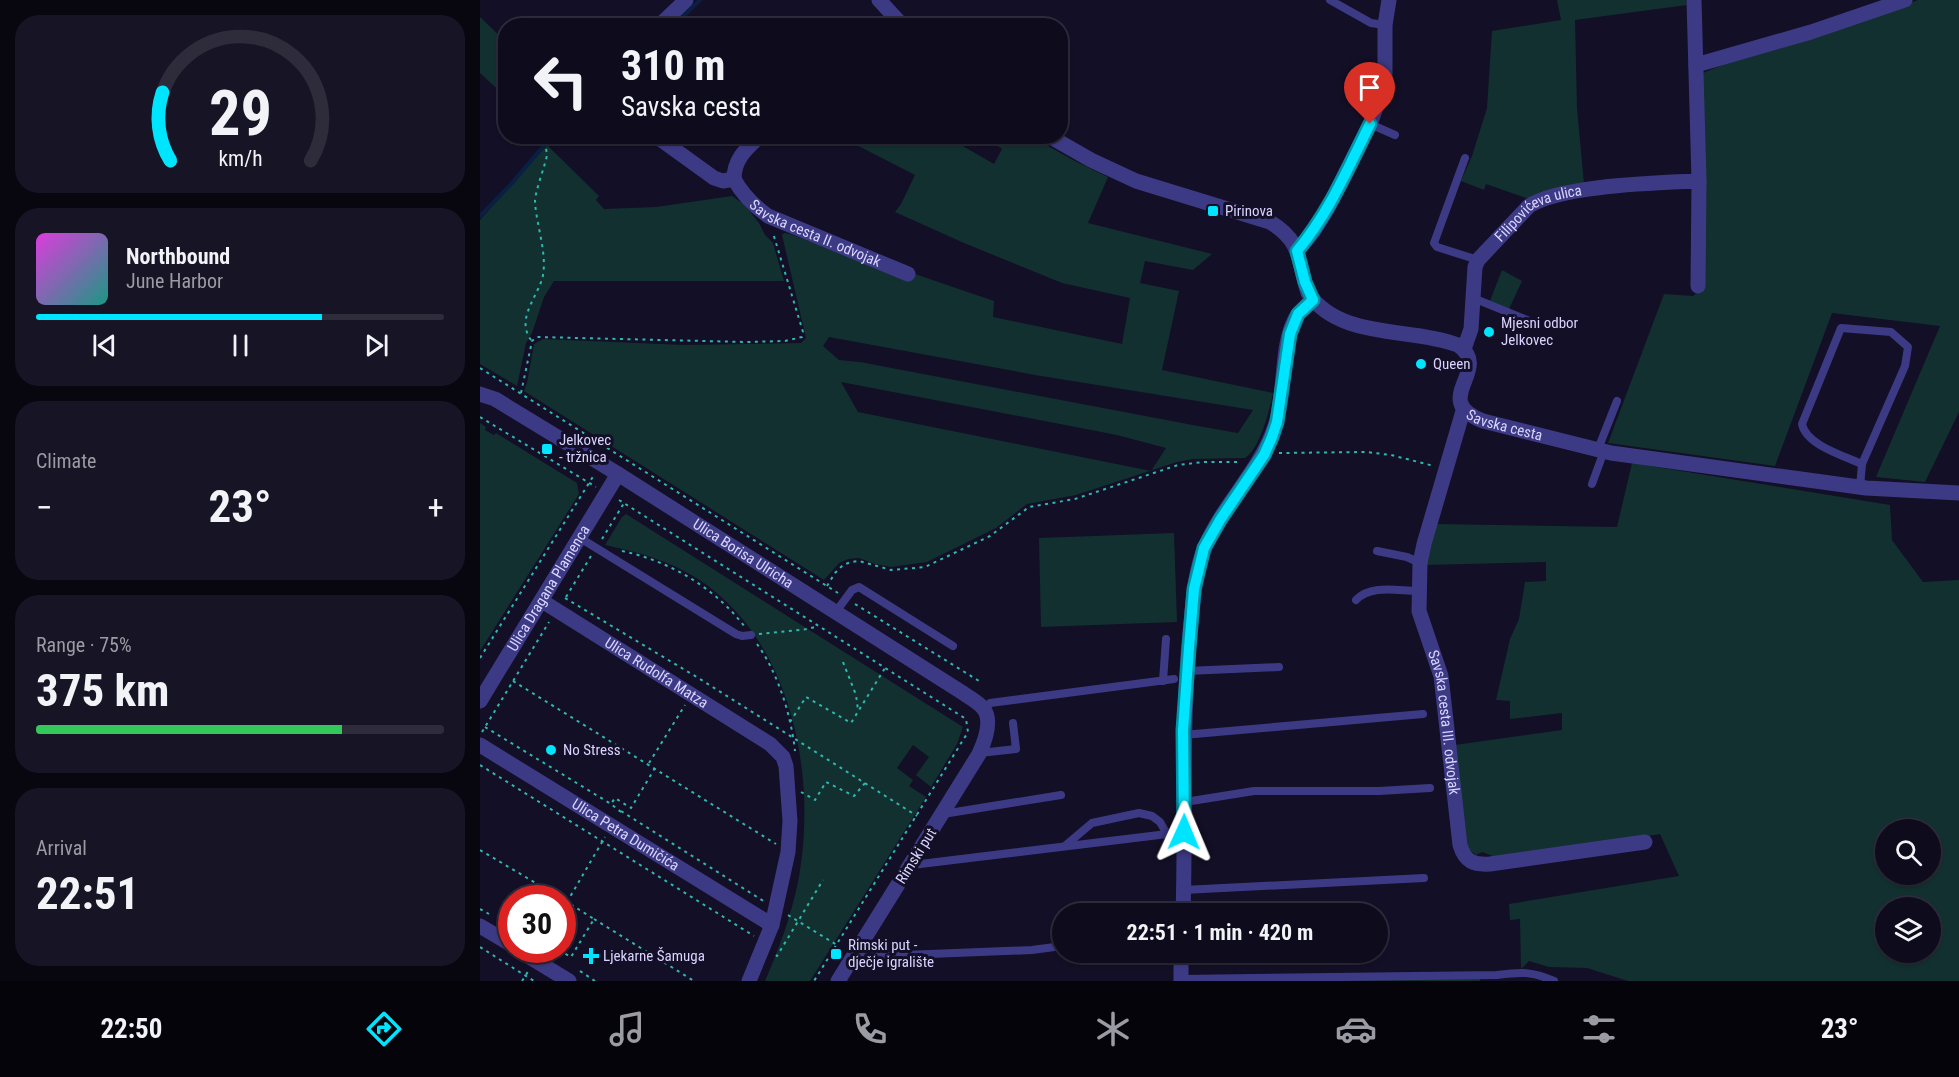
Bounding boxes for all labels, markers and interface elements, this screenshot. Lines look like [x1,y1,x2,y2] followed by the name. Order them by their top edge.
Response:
[621,41,726,90] text: 310 m
[522,42,600,120] icon: left
[1344,62,1395,124] pin
[1353,71,1386,104] icon: arrive
[208,77,272,150] text: 29
[621,91,761,123] text: Savska cesta
[218,146,262,171] text: km/h
[1491,181,1583,246] street label: Filipovićeva ulica
[746,196,884,271] street label: Savska cesta II. odvojak
[1225,202,1273,220] place label: Pirinova
[1206,204,1220,218] marker: Pirinova
[126,244,230,269] text: Northbound
[126,269,223,293] text: June Harbor
[1501,314,1579,349] place label: Mjesni odbor Jelkovec
[1482,325,1496,339] marker: Mjesni odbor Jelkovec
[88,329,121,362] icon: previous
[224,329,257,362] icon: pause
[360,329,393,362] icon: next
[1433,355,1471,373] place label: Queen
[1414,357,1428,371] marker: Queen
[1463,406,1544,445] street label: Savska cesta
[559,431,611,466] place label: Jelkovec - tržnica
[540,442,554,456] marker: Jelkovec - tržnica
[36,449,96,473] text: Climate
[209,480,272,533] text: 23°
[36,488,53,527] text: −
[428,488,444,527] text: +
[689,515,797,592] street label: Ulica Borisa Ulricha
[503,522,594,654] street label: Ulica Dragana Plamenca
[36,633,132,657] text: Range · 75%
[601,634,711,712] street label: Ulica Rudolfa Matza
[1424,648,1463,796] street label: Savska cesta III. odvojak
[36,664,169,717] text: 375 km
[563,741,621,759] place label: No Stress
[544,743,558,757] marker: No Stress
[569,795,682,875] street label: Ulica Petra Dumičića
[1152,800,1216,864] position arrow
[1875,819,1941,963] map controls
[1875,819,1941,885] button: search
[892,825,940,887] street label: Rimski put
[36,836,87,860] text: Arrival
[36,867,139,920] text: 22:51
[498,885,576,963] speed limit sign: 30
[1875,897,1941,963] button: layers
[1127,920,1313,945] text: 22:51 · 1 min · 420 m
[848,936,934,971] place label: Rimski put - dječje igralište
[603,947,705,965] place label: Ljekarne Šamuga
[829,947,843,961] marker: Rimski put - dječje igralište
[584,949,598,963] marker: Ljekarne Šamuga
[363,1008,405,1050] icon: directions
[606,1008,648,1050] icon: music
[849,1008,891,1050] icon: phone
[1092,1008,1134,1050] icon: climate
[1335,1008,1377,1050] icon: car
[1578,1008,1620,1050] icon: filters
[100,1013,162,1045] text: 22:50
[1821,1013,1858,1045] text: 23°

